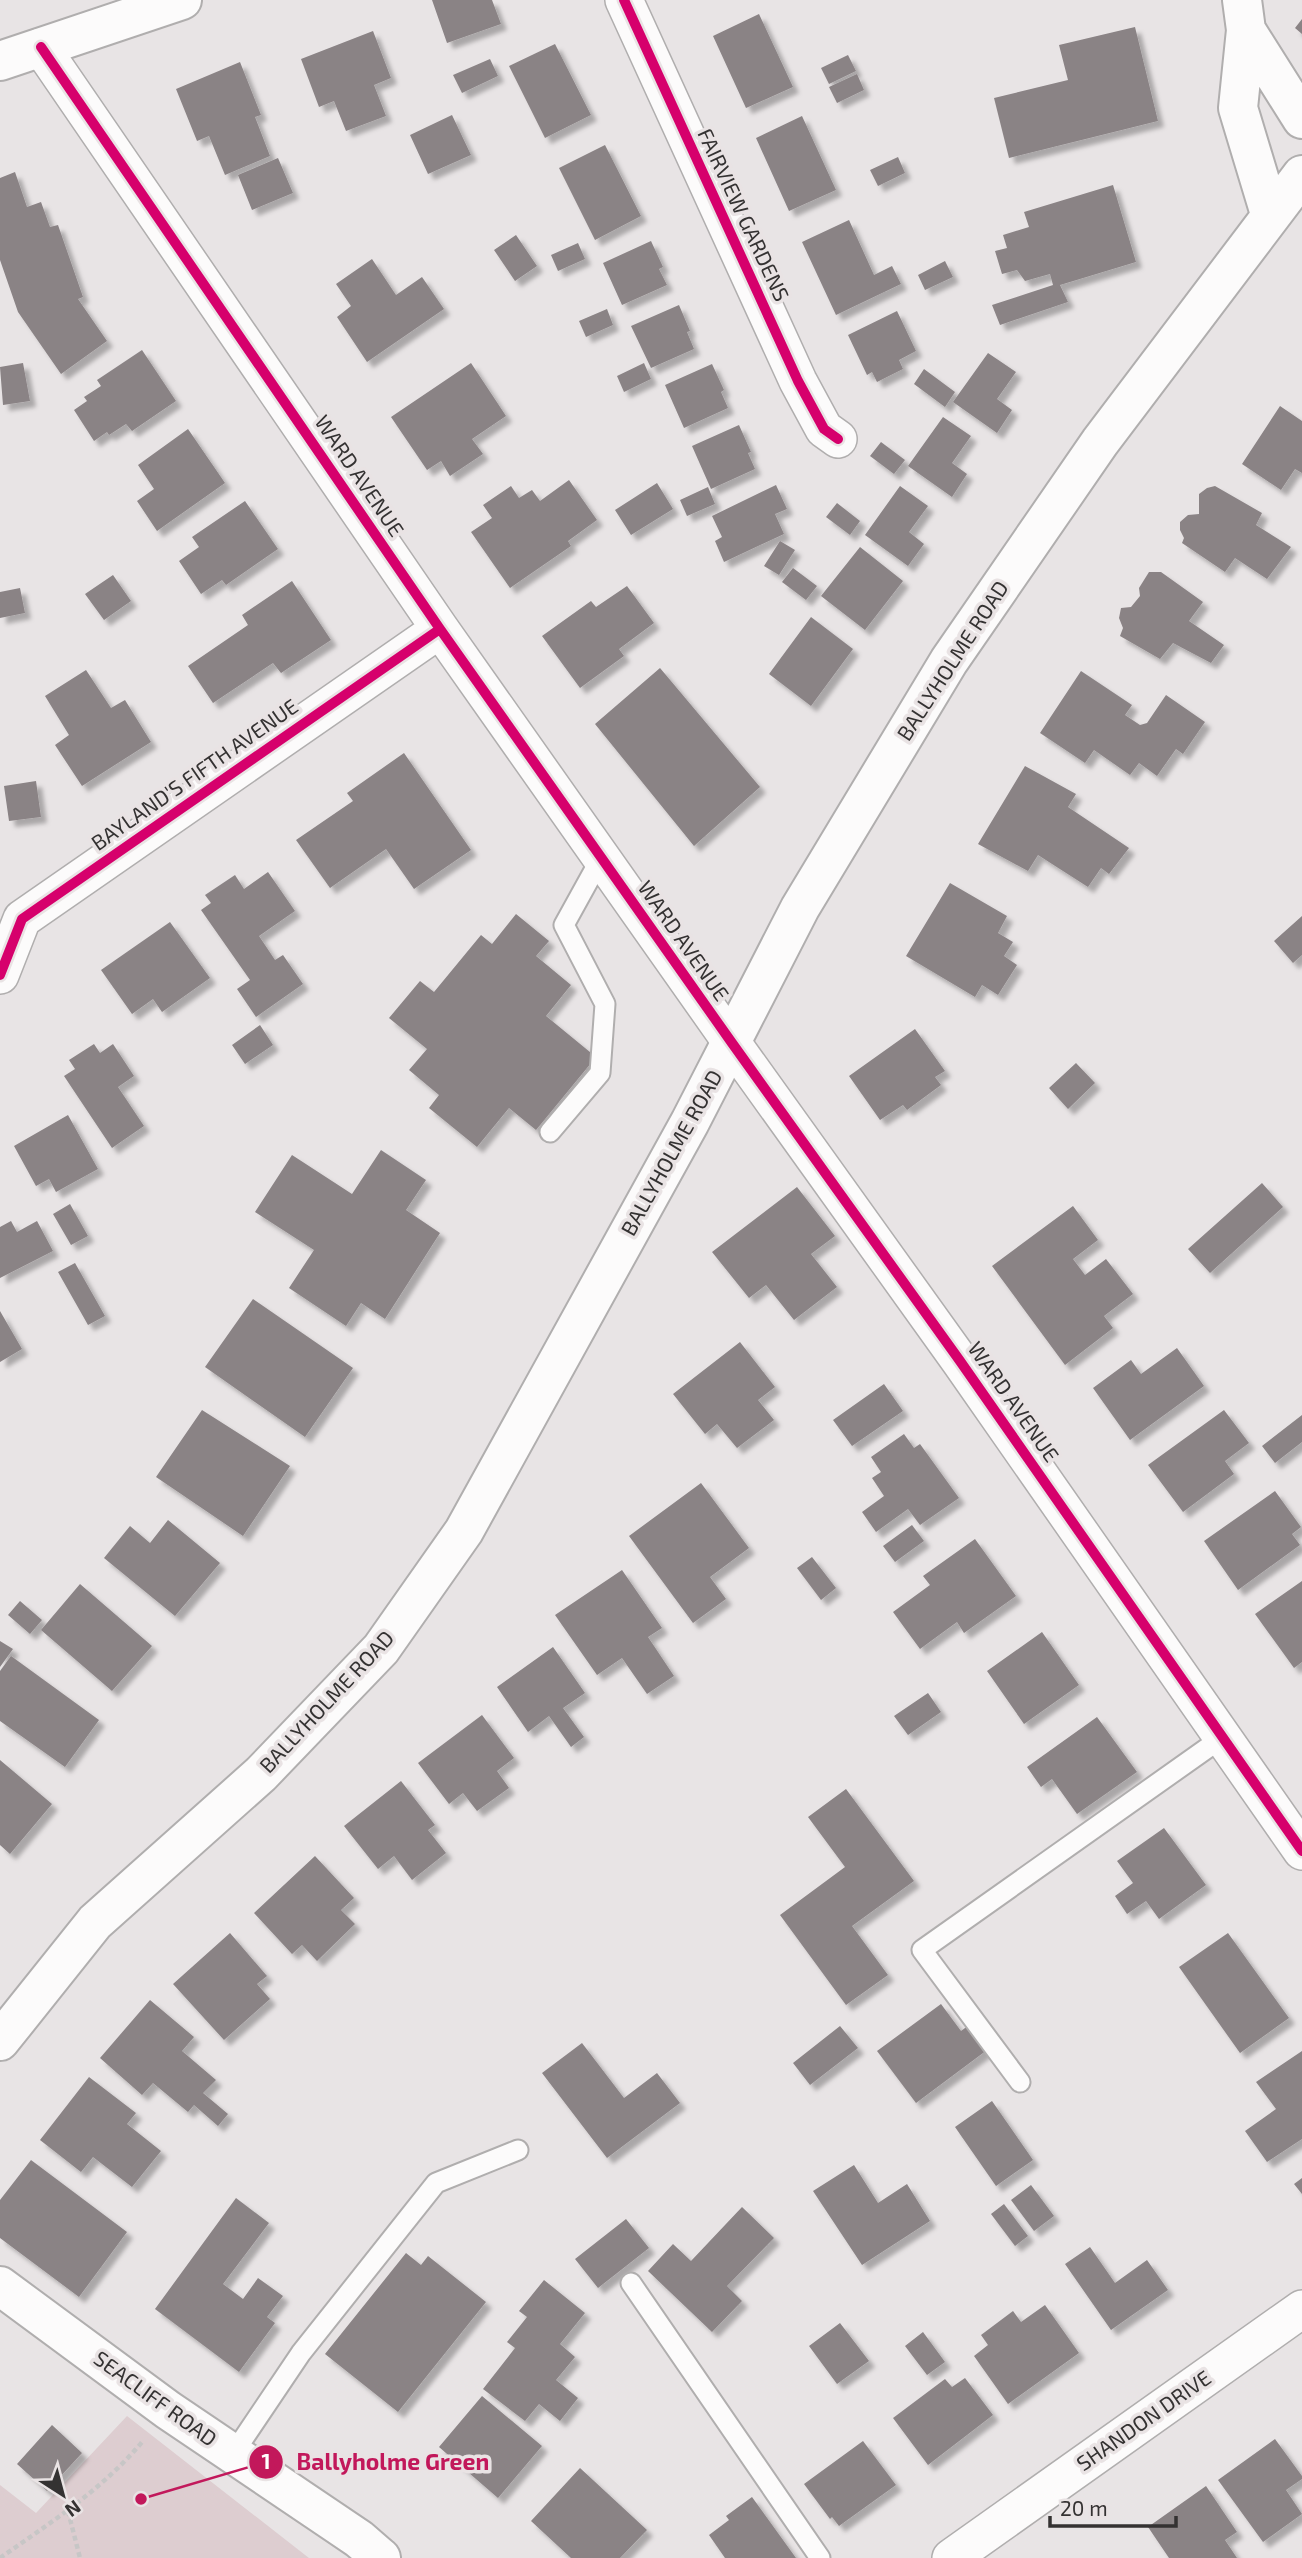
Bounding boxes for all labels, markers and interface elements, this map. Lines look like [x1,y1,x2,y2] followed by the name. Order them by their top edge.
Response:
[693,124,795,305] street label: FAIRVIEW GARDENS
[310,410,410,541] street label: WARD AVENUE
[891,576,1013,745] street label: BALLYHOLME ROAD
[86,693,302,855] street label: BAYLAND'S FIFTH AVENUE
[634,875,735,1005] street label: WARD AVENUE
[615,1065,727,1239] street label: BALLYHOLME ROAD
[964,1336,1065,1466] street label: WARD AVENUE
[254,1625,398,1777] street label: BALLYHOLME ROAD
[90,2345,222,2451] street label: SEACLIFF ROAD
[1071,2364,1215,2475] street label: SHANDON DRIVE
[248,2440,504,2484] callout: Ballyholme Green
[297,2447,489,2475] text: Ballyholme Green
[261,2448,271,2473] text: 1
[28,2460,98,2530] north arrow
[1050,2484,1176,2528] scale bar
[1060,2495,1108,2520] text: 20 m
[61,2496,86,2522] text: N

